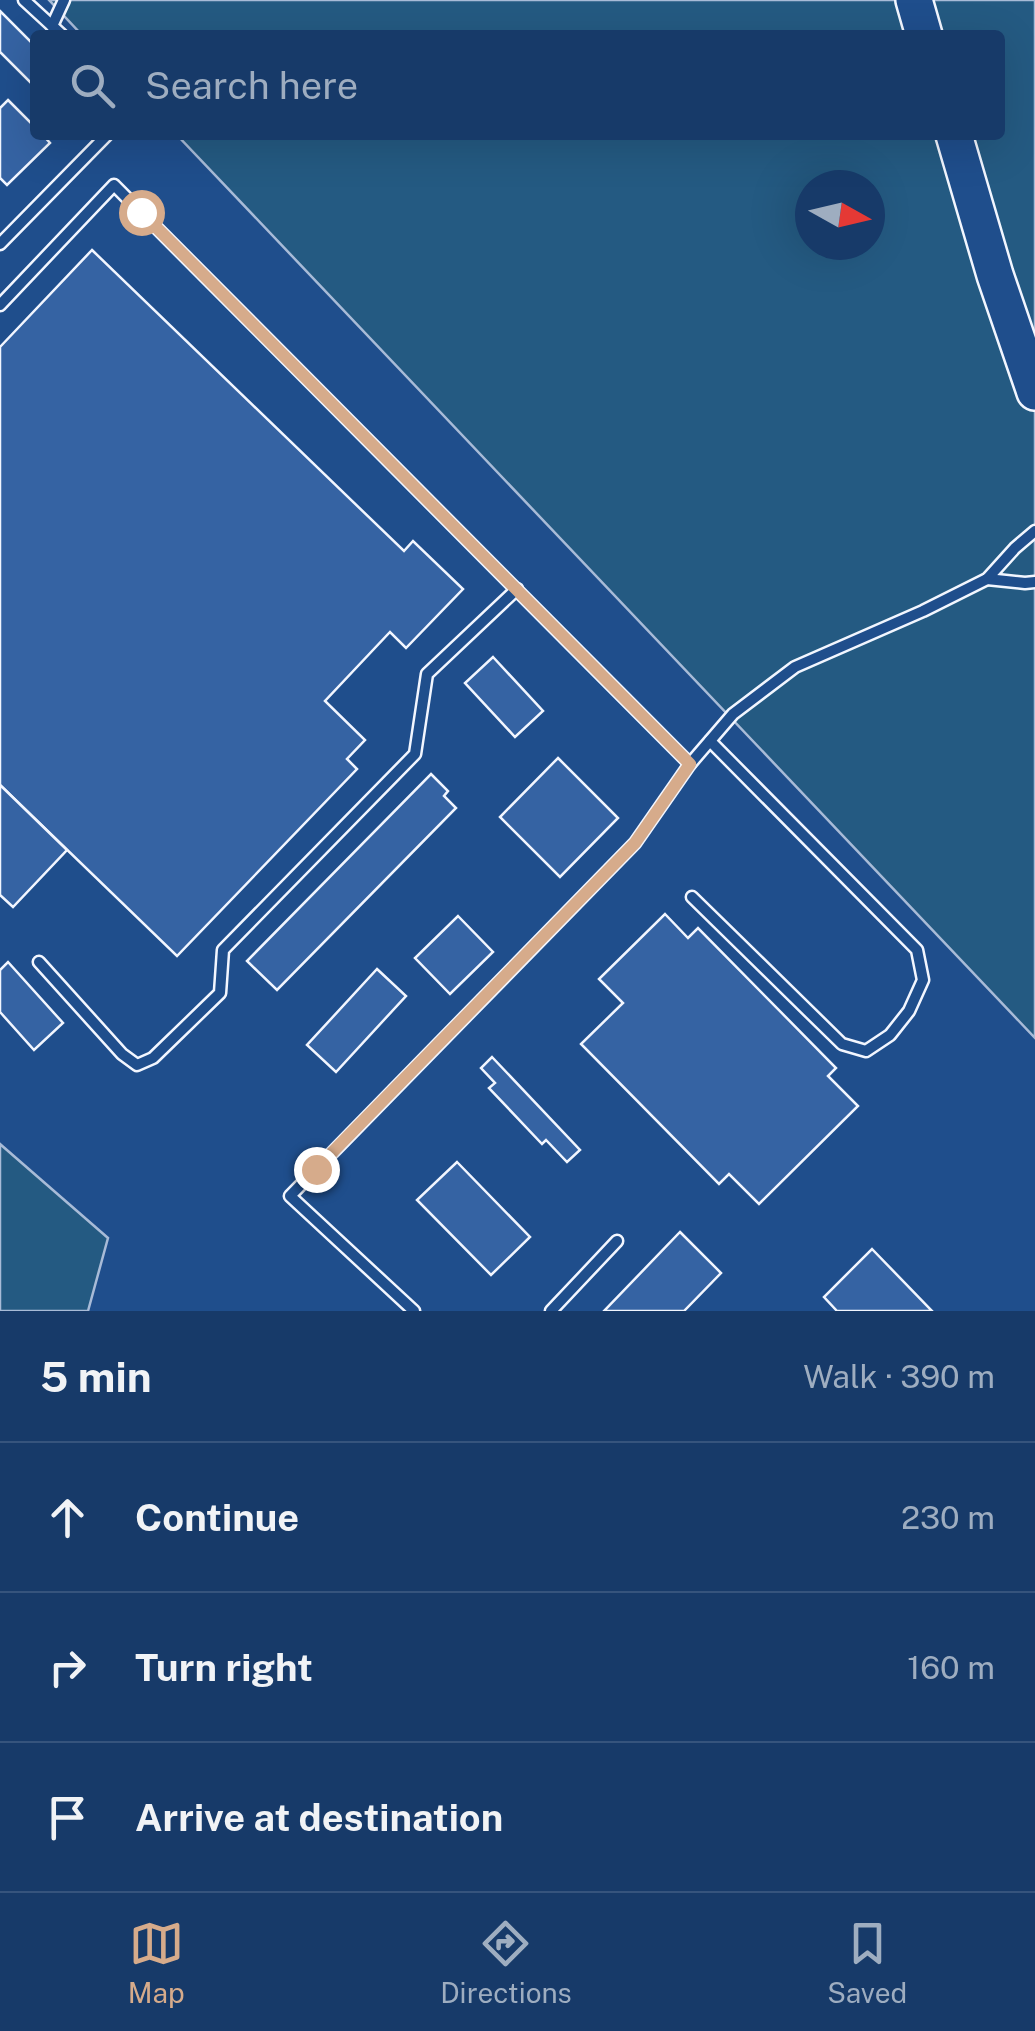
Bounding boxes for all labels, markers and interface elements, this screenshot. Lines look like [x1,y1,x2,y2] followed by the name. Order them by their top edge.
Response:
[30,30,1005,140] search box
[65,58,120,113] icon: search
[145,63,358,108] text: Search here
[795,170,885,260] north arrow
[119,190,165,236] route start
[294,1147,340,1193] route end
[40,1352,152,1401] text: 5 min
[803,1358,995,1395] text: Walk · 390 m
[40,1490,95,1545] icon: ahead
[135,1495,299,1540] text: Continue
[901,1499,995,1536] text: 230 m
[40,1640,95,1695] icon: right
[135,1645,313,1690] text: Turn right
[907,1649,995,1686] text: 160 m
[40,1790,95,1845] icon: arrive
[135,1795,503,1840] text: Arrive at destination
[128,1916,185,2009] tab: Map
[440,1916,572,2009] tab: Directions
[827,1916,907,2009] tab: Saved

